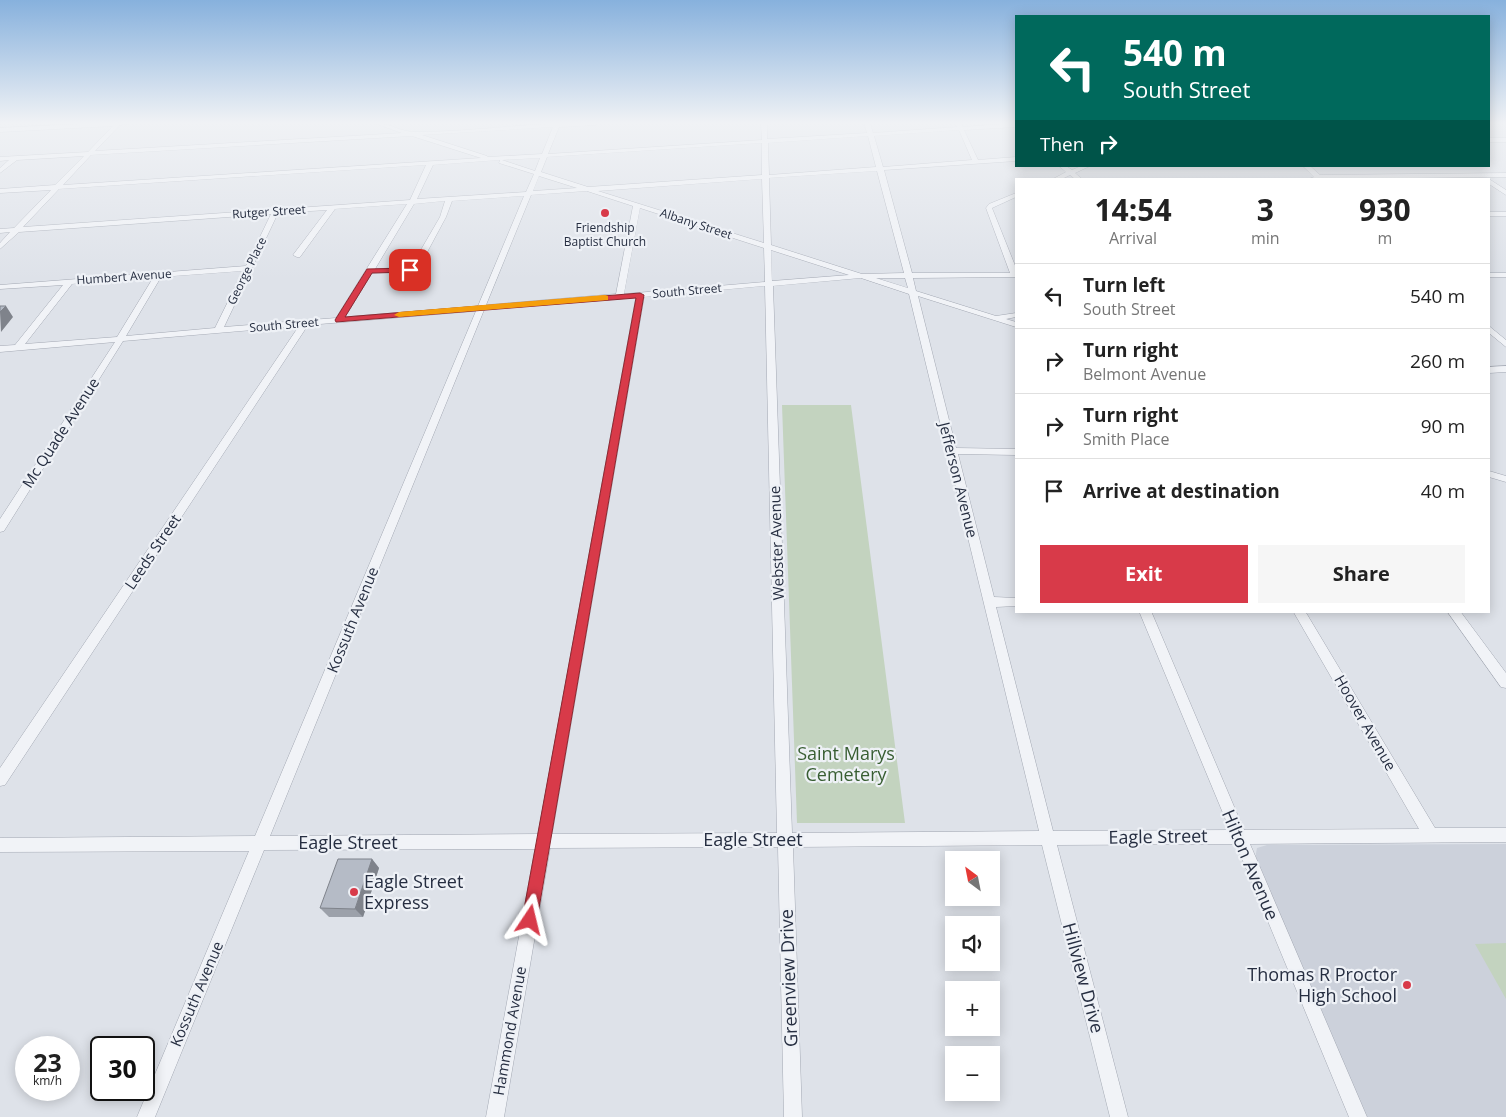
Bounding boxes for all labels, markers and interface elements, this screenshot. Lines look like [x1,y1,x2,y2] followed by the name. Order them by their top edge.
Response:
[1123,29,1227,76] text: 540 m
[1040,35,1105,100] icon: left
[1123,74,1250,104] text: South Street
[1094,130,1122,158] icon: right
[1040,131,1084,157] text: Then
[1094,189,1172,230] text: 14:54
[1257,189,1274,230] text: 3
[1359,189,1411,230] text: 930
[232,200,306,223] street label: Rutger Street
[658,204,734,243] street label: Albany Street
[599,207,611,219] marker: Friendship Baptist Church
[564,219,646,250] place label: Friendship Baptist Church
[1109,227,1157,249] text: Arrival
[1251,227,1280,249] text: min
[1377,227,1392,249] text: m
[223,234,270,307] street label: George Place
[389,249,431,291] pin
[396,256,424,284] icon: arrive
[76,265,172,288] street label: Humbert Avenue
[1083,272,1165,298] text: Turn left
[652,279,722,302] street label: South Street
[1040,282,1068,310] icon: left
[1410,283,1465,309] text: 540 m
[1083,298,1176,320] text: South Street
[249,313,319,336] street label: South Street
[1083,337,1178,363] text: Turn right
[1040,347,1068,375] icon: right
[1410,348,1465,374] text: 260 m
[1083,363,1206,385] text: Belmont Avenue
[17,374,103,491] street label: Mc Quade Avenue
[1083,402,1178,428] text: Turn right
[1040,412,1068,440] icon: right
[1421,413,1465,439] text: 90 m
[934,418,983,540] street label: Jefferson Avenue
[1083,428,1170,450] text: Smith Place
[1040,477,1068,505] icon: arrive
[1083,478,1280,504] text: Arrive at destination
[1421,478,1465,504] text: 40 m
[764,485,788,601] street label: Webster Avenue
[120,510,185,593] street label: Leeds Street
[1040,545,1248,603] button: Exit
[1258,545,1465,603] button: Share
[322,564,382,675] street label: Kossuth Avenue
[1330,671,1401,774] street label: Hoover Avenue
[797,741,895,786] park label: Saint Marys Cemetery
[1217,806,1285,924] street label: Hilton Avenue
[1108,823,1208,849] street label: Eagle Street
[703,827,803,851] street label: Eagle Street
[298,830,398,854] street label: Eagle Street
[945,851,1000,906] north arrow
[945,851,1000,1101] map controls
[364,869,463,914] place label: Eagle Street Express
[348,886,360,898] marker: Eagle Street Express
[503,893,555,945] position arrow
[774,909,802,1047] street label: Greenview Drive
[945,916,1000,971] button: sound
[1058,920,1110,1036] street label: Hillview Drive
[165,938,227,1049] street label: Kossuth Avenue
[1247,962,1398,1007] place label: Thomas R Proctor High School
[488,965,530,1097] street label: Hammond Avenue
[1401,979,1413,991] marker: Thomas R Proctor High School
[945,981,1000,1036] button: +
[90,1036,155,1101] speed limit sign: 30
[33,1045,62,1079] text: 23
[945,1046,1000,1101] button: −
[33,1072,62,1089] text: km/h

